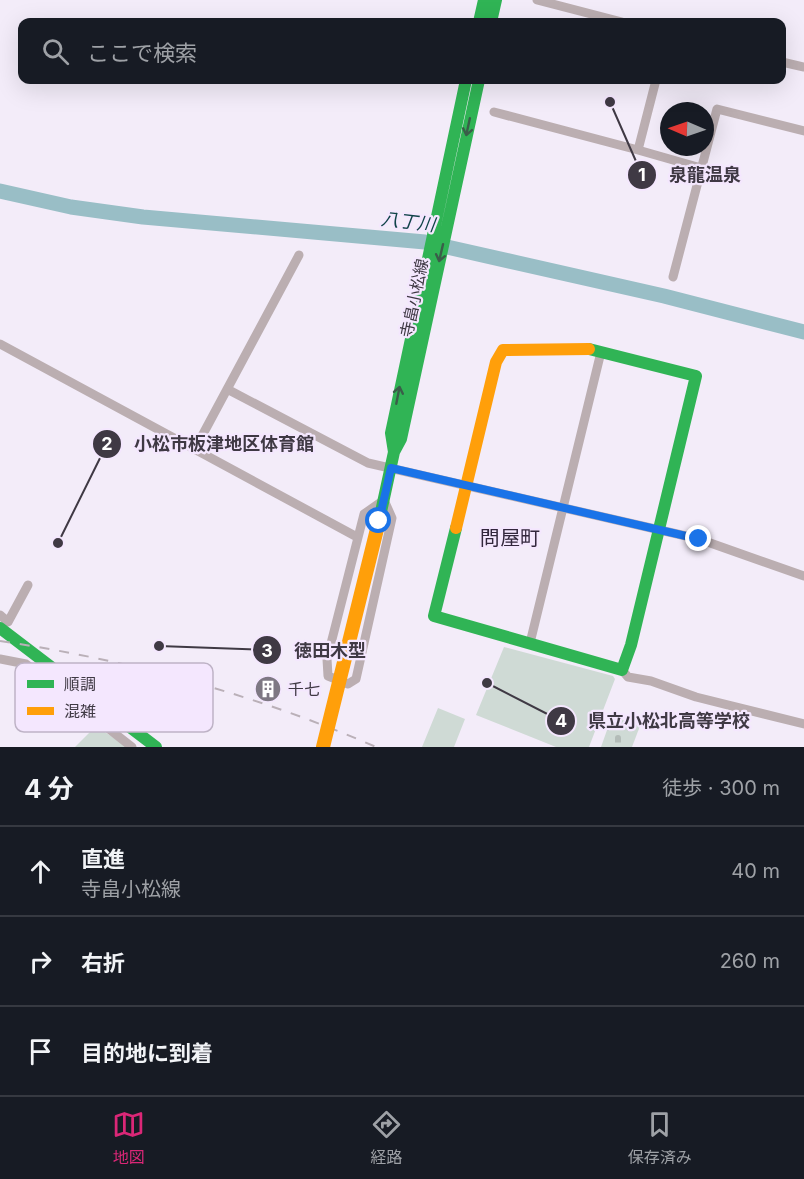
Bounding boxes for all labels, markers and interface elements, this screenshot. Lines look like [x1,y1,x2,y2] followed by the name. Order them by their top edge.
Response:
[18,18,786,84] search box
[39,35,72,68] icon: search
[87,40,197,66] text: ここで検索
[660,102,714,156] north arrow
[462,118,474,137] one-way arrow
[627,157,753,193] callout: 泉龍温泉
[638,164,646,185] text: 1
[669,164,741,185] text: 泉龍温泉
[380,208,438,235] water label: 八丁川
[435,242,446,262] one-way arrow
[396,257,432,339] street label: 寺畠小松線
[393,386,404,406] one-way arrow
[92,426,326,462] callout: 小松市板津地区体育館
[101,433,113,454] text: 2
[134,433,314,454] text: 小松市板津地区体育館
[365,507,391,533] route start
[685,525,711,551] route end
[480,526,540,550] district label: 問屋町
[252,632,378,668] callout: 徳田木型
[261,640,273,661] text: 3
[294,640,366,661] text: 徳田木型
[15,663,213,732] legend
[64,674,96,694] text: 順調
[253,674,283,704] building icon: 千七
[288,679,320,699] place label: 千七
[64,701,96,721] text: 混雑
[546,703,762,739] callout: 県立小松北高等学校
[555,710,567,731] text: 4
[588,710,750,731] text: 県立小松北高等学校
[24,773,74,804] text: 4 分
[662,776,780,800] text: 徒歩 · 300 m
[81,846,125,872] text: 直進
[24,855,57,888] icon: ahead
[731,859,780,883] text: 40 m
[81,877,181,901] text: 寺畠小松線
[24,945,57,978] icon: right
[720,949,780,973] text: 260 m
[81,950,125,976] text: 右折
[24,1035,57,1068] icon: arrive
[81,1040,213,1066] text: 目的地に到着
[112,1108,145,1168] tab: 地図
[370,1108,403,1168] tab: 経路
[628,1108,692,1168] tab: 保存済み

